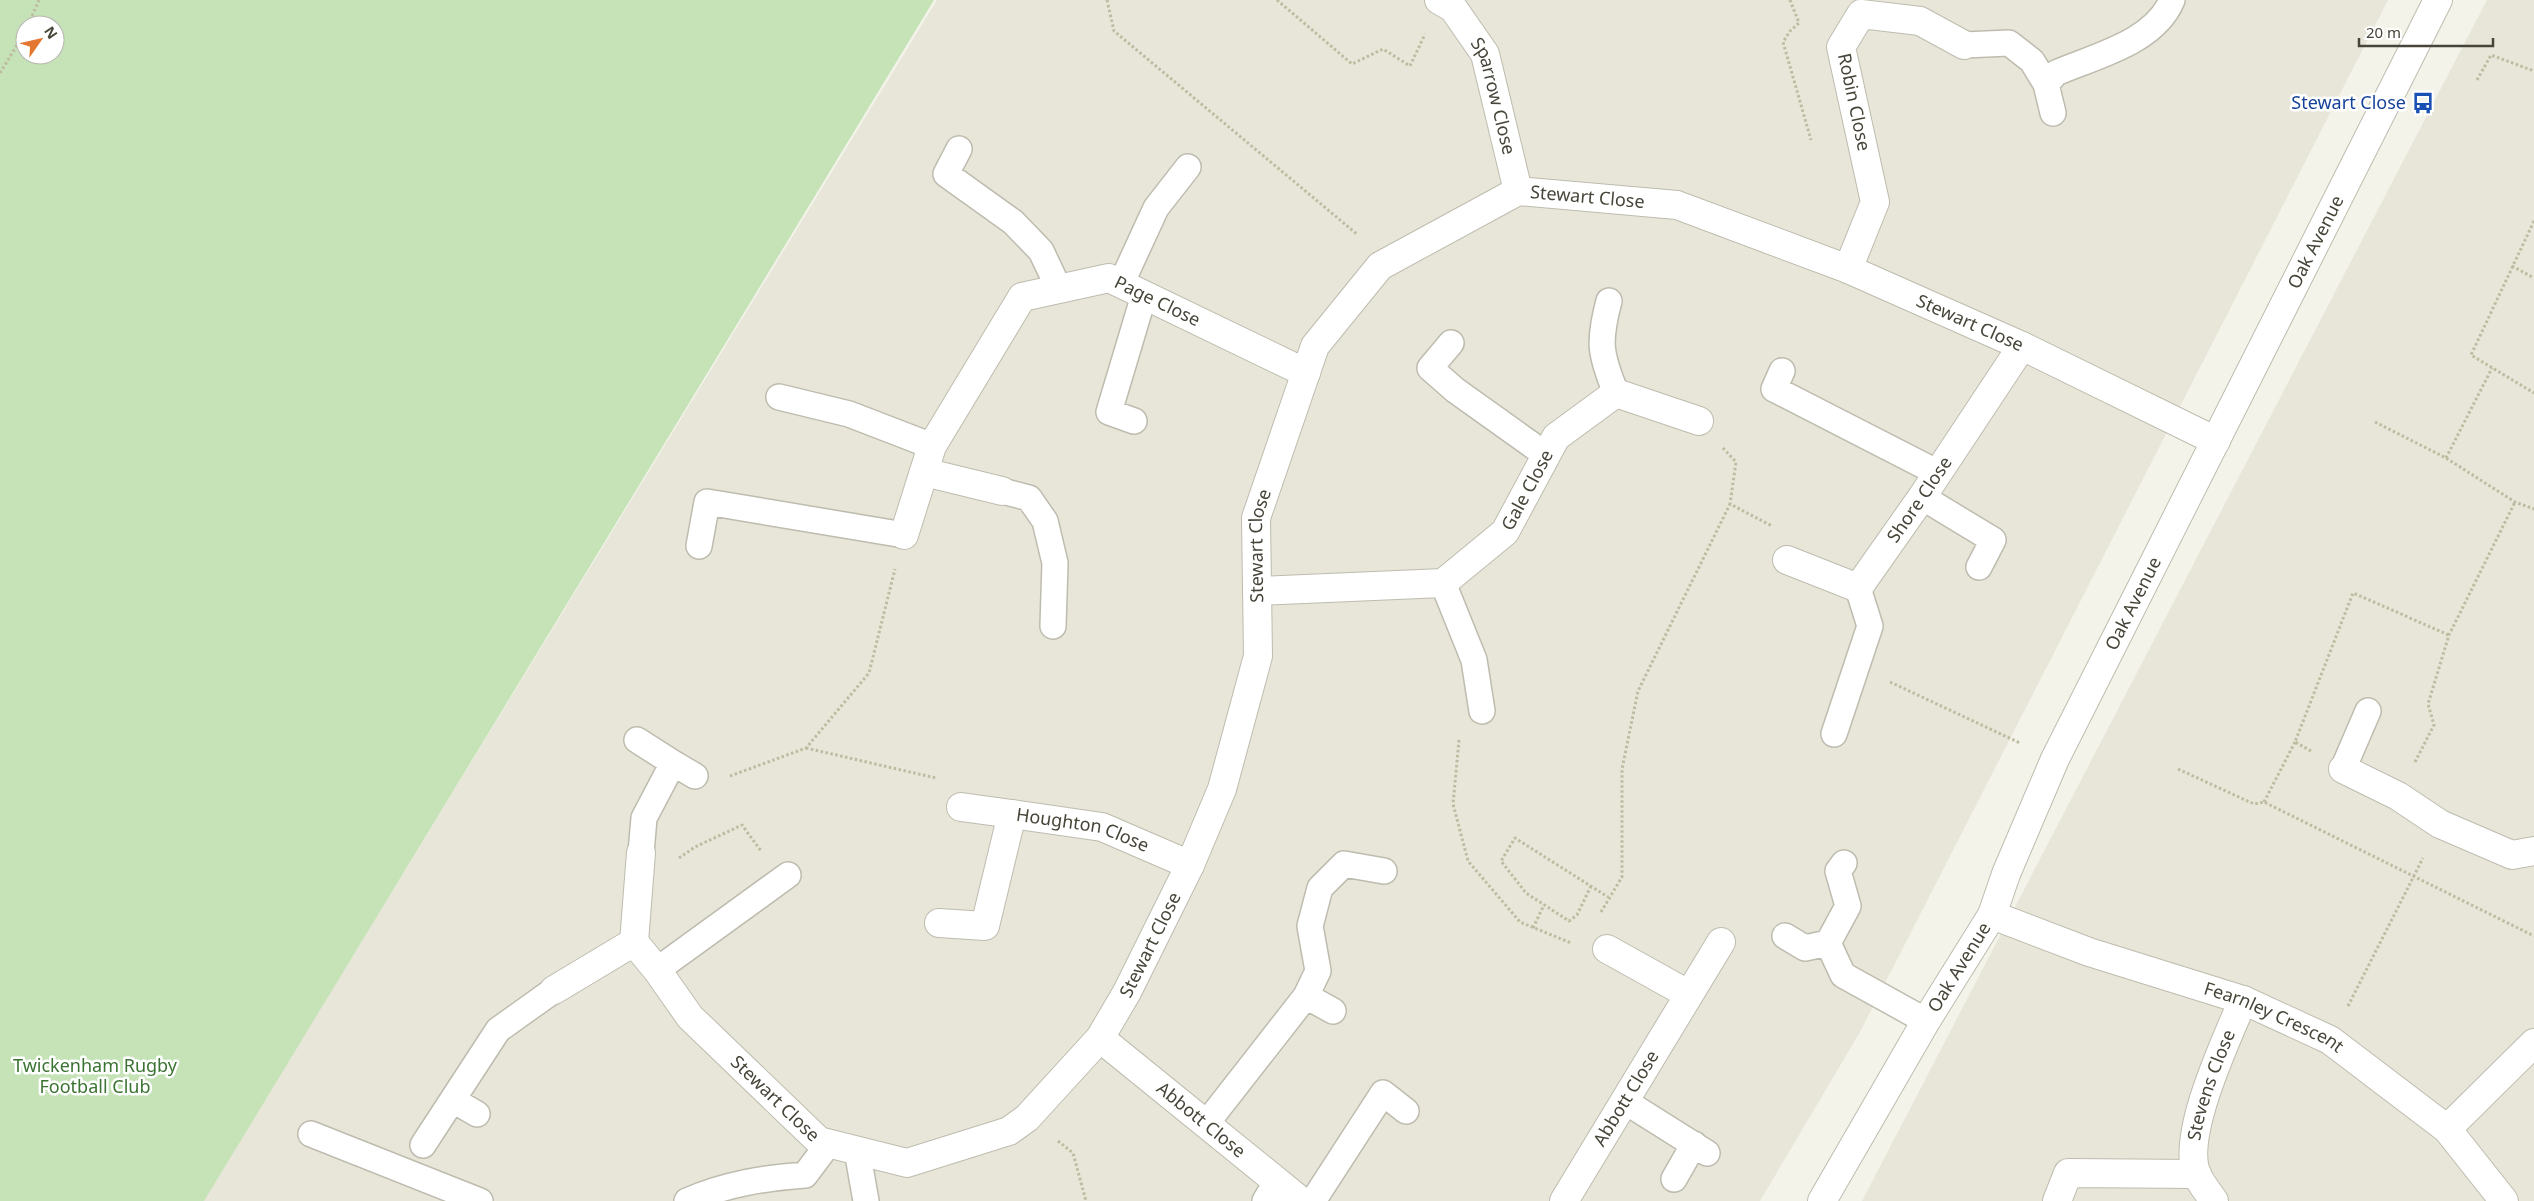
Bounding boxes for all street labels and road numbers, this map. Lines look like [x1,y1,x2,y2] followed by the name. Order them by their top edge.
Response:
[1466,32,1522,157] street label: Sparrow Close
[1833,51,1877,153] street label: Robin Close
[1529,179,1646,213] street label: Stewart Close
[2281,191,2349,293] street label: Oak Avenue
[1111,269,1205,331] street label: Page Close
[1913,288,2028,356] street label: Stewart Close
[1495,445,1558,534] street label: Gale Close
[1881,451,1957,547] street label: Shore Close
[1243,485,1276,603] street label: Stewart Close
[2099,552,2166,654] street label: Oak Avenue
[1015,802,1153,857] street label: Houghton Close
[1113,888,1186,1001] street label: Stewart Close
[1921,917,1996,1016] street label: Oak Avenue
[2201,976,2350,1058] street label: Fearnley Crescent
[2181,1026,2240,1142] street label: Stevens Close
[1587,1045,1664,1150] street label: Abbott Close
[726,1050,825,1147] street label: Stewart Close
[1152,1076,1251,1162] street label: Abbott Close

